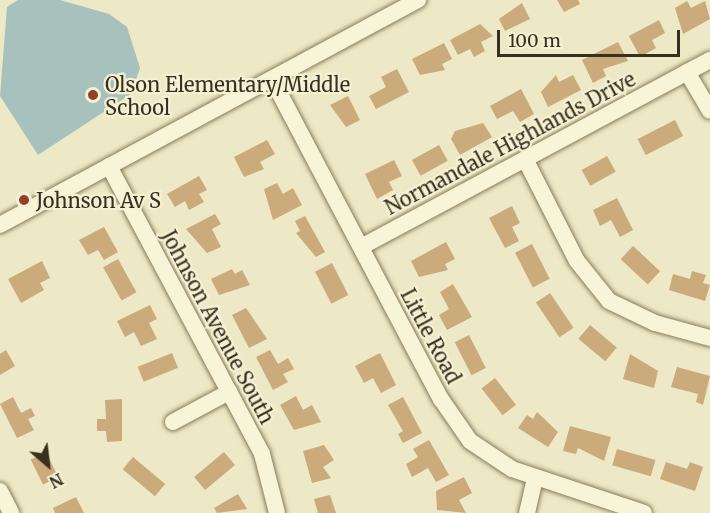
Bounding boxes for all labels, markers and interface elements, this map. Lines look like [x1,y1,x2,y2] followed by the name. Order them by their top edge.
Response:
[500,18,683,56] scale bar
[508,29,561,52] text: 100 m
[381,67,639,219] street label: Normandale Highlands Drive
[105,72,350,119] place label: Olson Elementary/Middle School
[86,88,100,102] marker: Olson Elementary/Middle School
[36,188,161,212] place label: Johnson Av S
[17,193,31,207] marker: Johnson Av S
[157,226,279,428] street label: Johnson Avenue South
[396,284,466,388] street label: Little Road
[18,435,78,495] north arrow
[46,469,67,493] text: N

